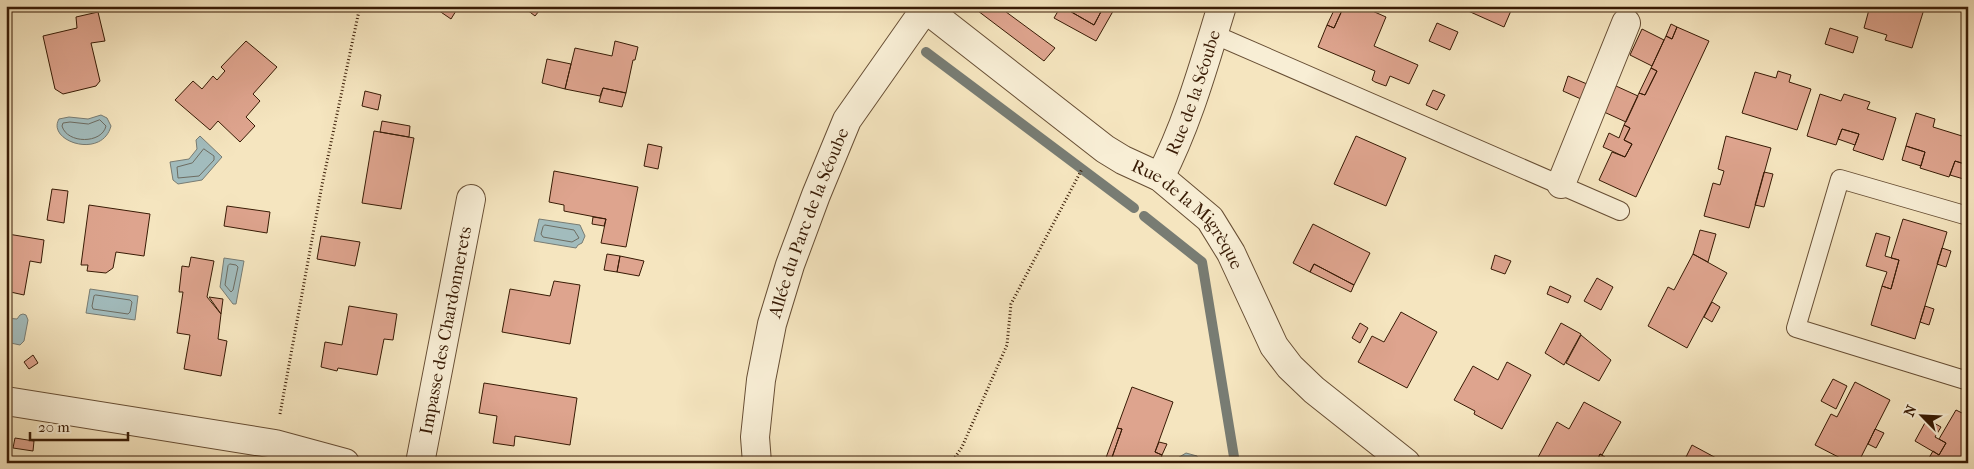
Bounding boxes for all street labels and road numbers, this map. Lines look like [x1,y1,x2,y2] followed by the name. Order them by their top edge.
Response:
[1162,27,1225,158] street label: Rue de la Séoube
[764,125,854,321] street label: Allée du Parc de la Séoube
[1128,155,1247,273] street label: Rue de la Migrèque
[416,224,477,436] street label: Impasse des Chardonnerets

